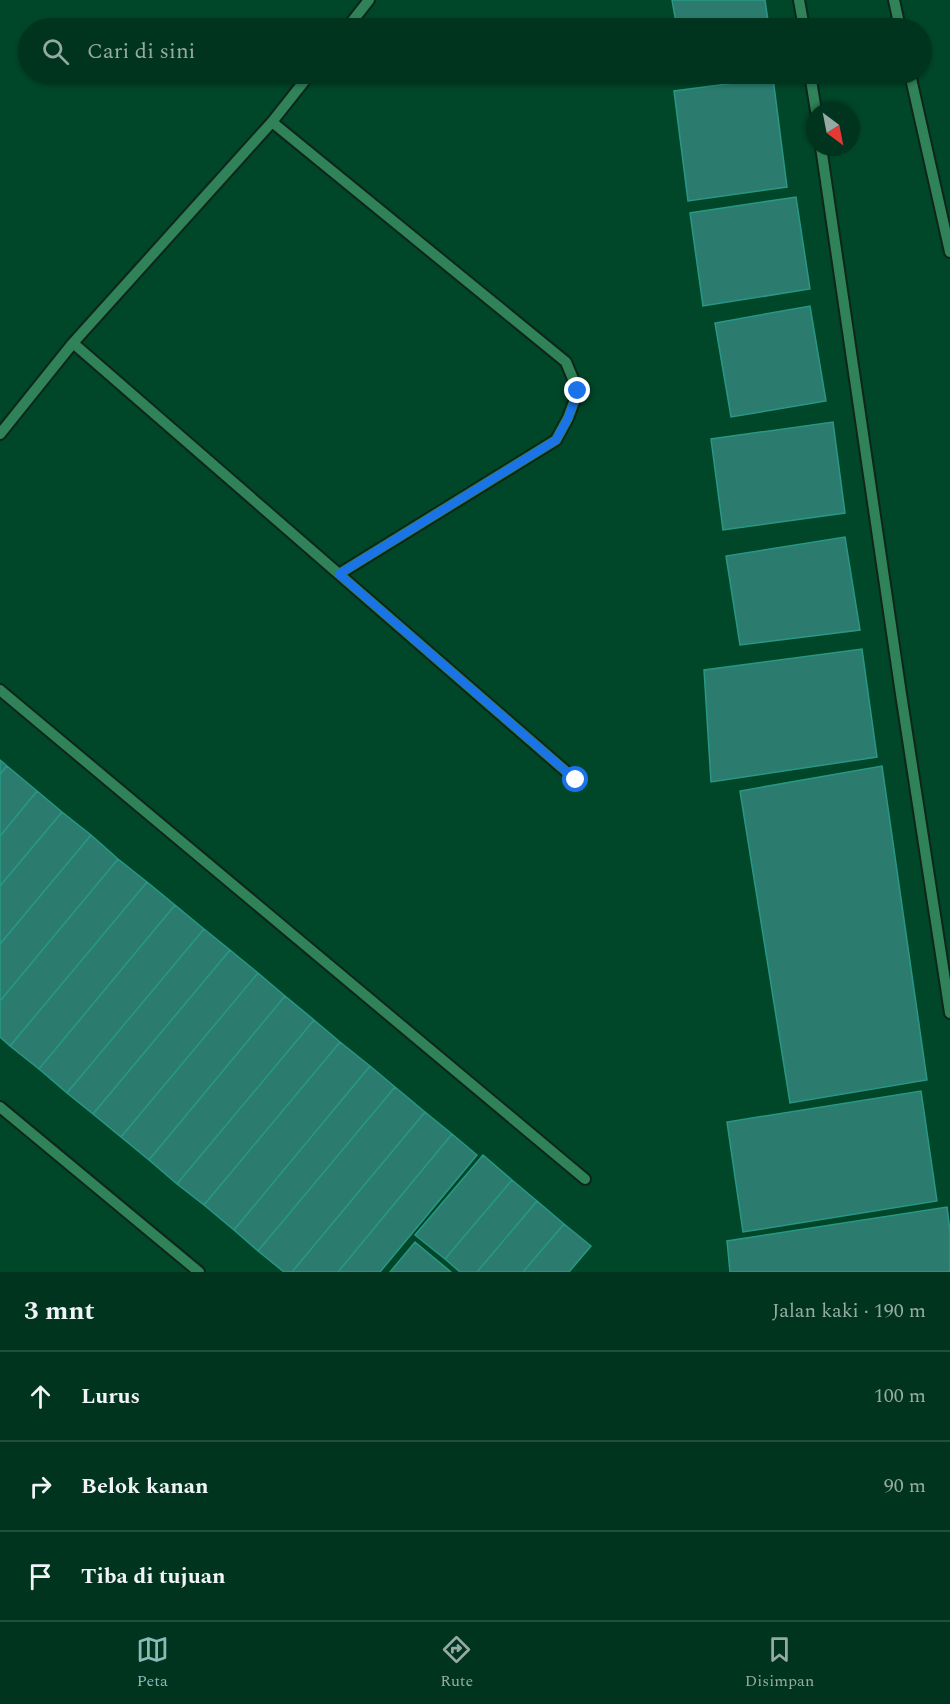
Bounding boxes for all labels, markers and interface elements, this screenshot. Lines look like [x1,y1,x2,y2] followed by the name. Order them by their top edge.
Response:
[18,18,932,84] search box
[39,35,72,68] icon: search
[87,35,196,68] text: Cari di sini
[806,102,860,156] north arrow
[564,377,590,403] route end
[562,766,588,792] route start
[24,1291,95,1331] text: 3 mnt
[772,1296,926,1326] text: Jalan kaki · 190 m
[24,1380,57,1413] icon: ahead
[81,1380,140,1413] text: Lurus
[874,1381,926,1411] text: 100 m
[24,1470,57,1503] icon: right
[81,1470,209,1503] text: Belok kanan
[884,1471,926,1501] text: 90 m
[24,1560,57,1593] icon: arrive
[81,1560,226,1593] text: Tiba di tujuan
[136,1633,169,1693] tab: Peta
[440,1633,473,1693] tab: Rute
[745,1633,814,1693] tab: Disimpan

